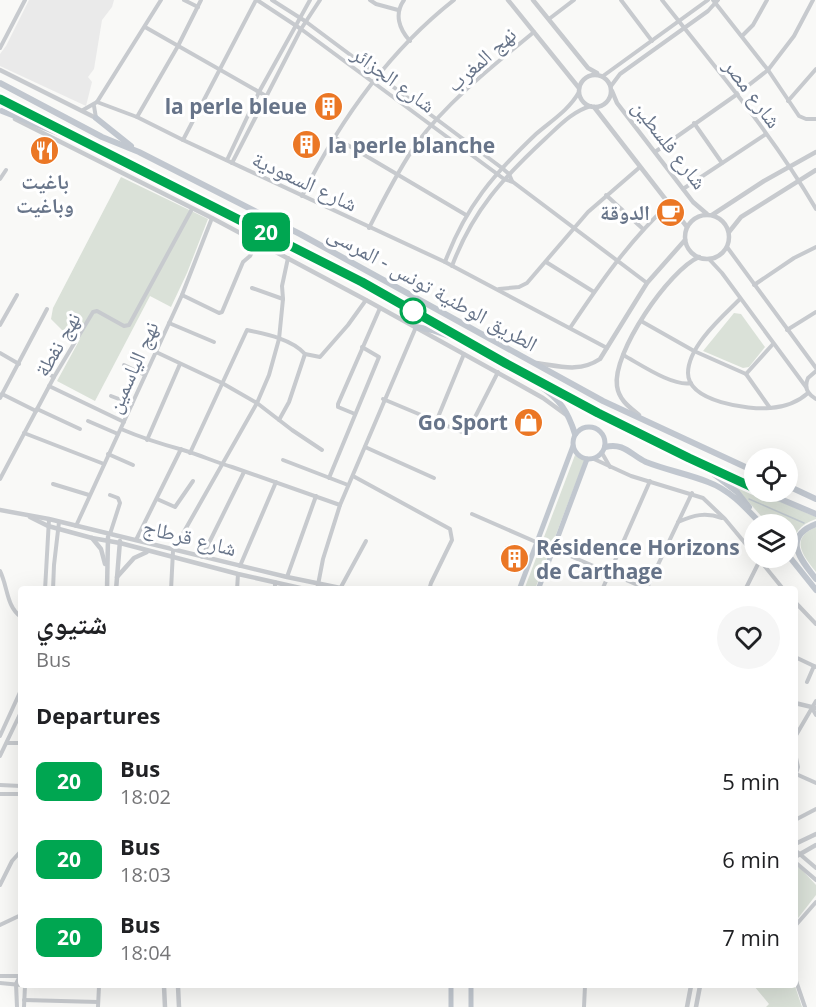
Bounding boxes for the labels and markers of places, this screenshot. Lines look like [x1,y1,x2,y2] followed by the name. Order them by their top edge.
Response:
[312,90,344,122] building icon: la perle bleue
[165,92,307,120] place label: la perle bleue
[291,129,323,161] building icon: la perle blanche
[328,131,495,159] place label: la perle blanche
[29,134,61,166] restaurant icon: باغيت وباغيت
[16,167,74,219] place label: باغيت وباغيت
[655,196,687,228] cafe icon: الدوقة
[600,198,650,226] place label: الدوقة
[400,298,426,324] unlabelled marker
[513,406,545,438] shop icon: Go Sport
[418,408,508,436] place label: Go Sport
[536,533,740,585] place label: Résidence Horizons de Carthage
[499,543,531,575] building icon: Résidence Horizons de Carthage

